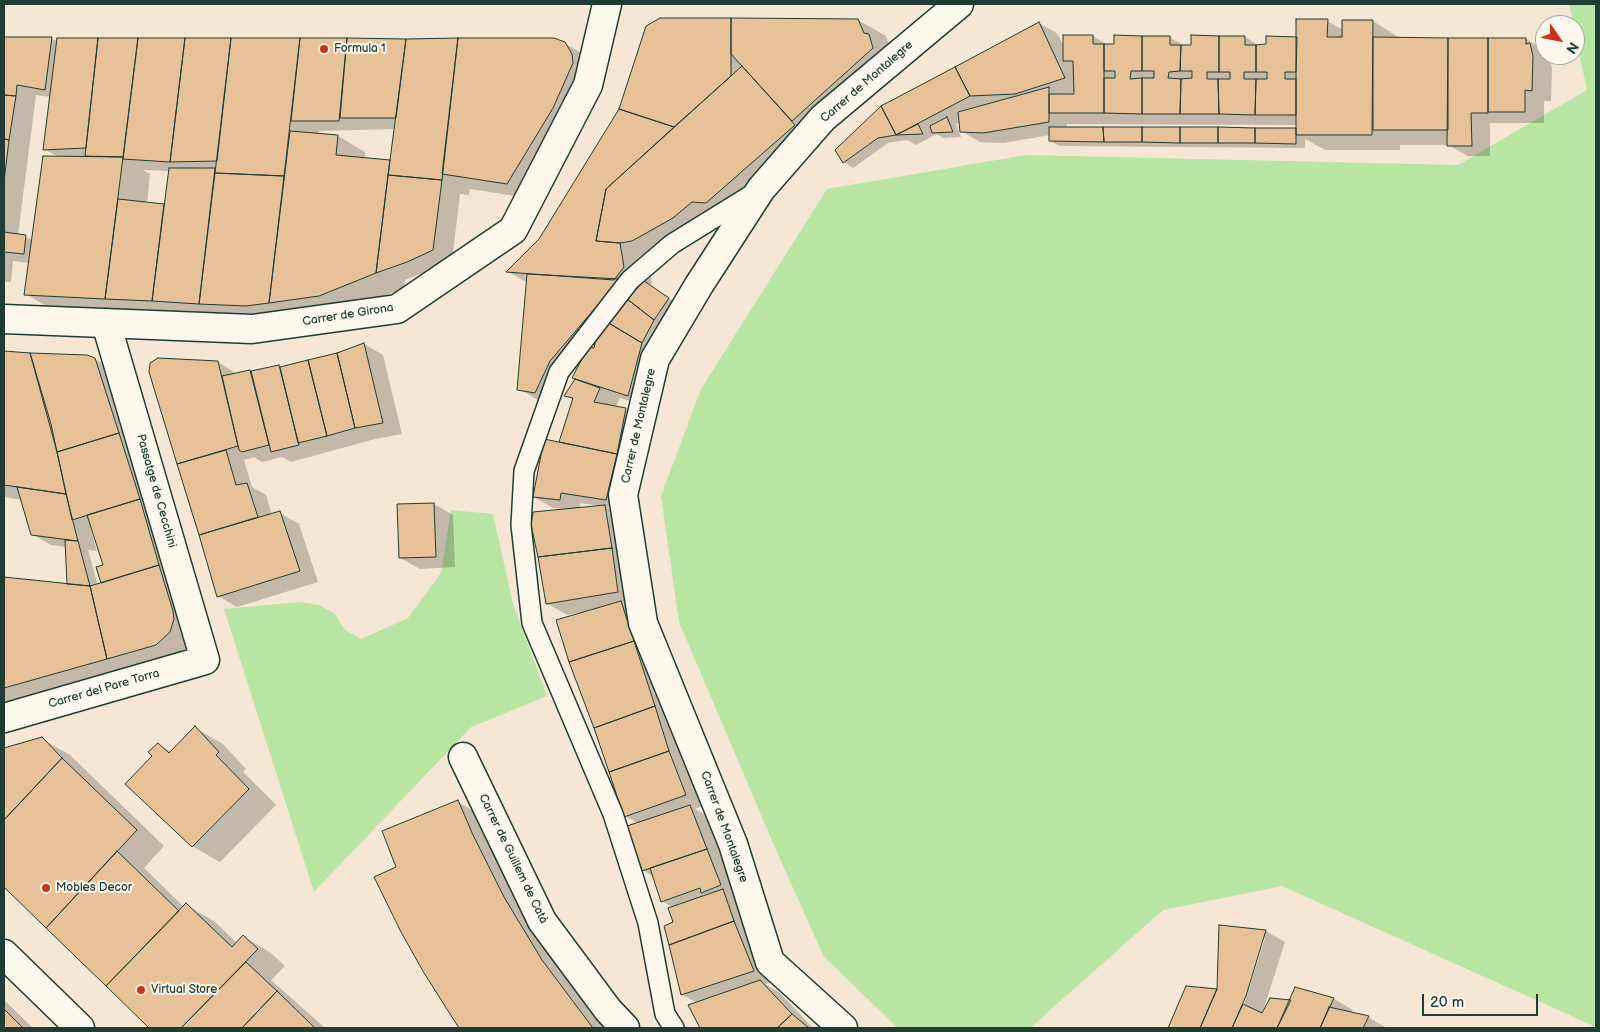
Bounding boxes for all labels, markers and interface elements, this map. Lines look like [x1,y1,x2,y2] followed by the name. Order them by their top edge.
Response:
[1535,15,1585,65] north arrow
[818,38,916,126] street label: Carrer de Montalegre
[1562,39,1582,57] text: N
[334,42,386,56] place label: Formula 1
[318,43,330,55] marker: Formula 1
[301,301,395,329] street label: Carrer de Girona
[619,367,659,485] street label: Carrer de Montalegre
[133,432,179,550] street label: Passatge de Cecchini
[47,666,161,712] street label: Carrer del Pare Torra
[697,769,751,885] street label: Carrer de Montalegre
[475,792,551,926] street label: Carrer de Guillem de Catà
[56,881,132,895] place label: Mobles Decor
[40,882,52,894] marker: Mobles Decor
[151,983,217,997] place label: Virtual Store
[135,984,147,996] marker: Virtual Store
[1425,984,1541,1016] scale bar
[1430,993,1464,1012] text: 20 m

